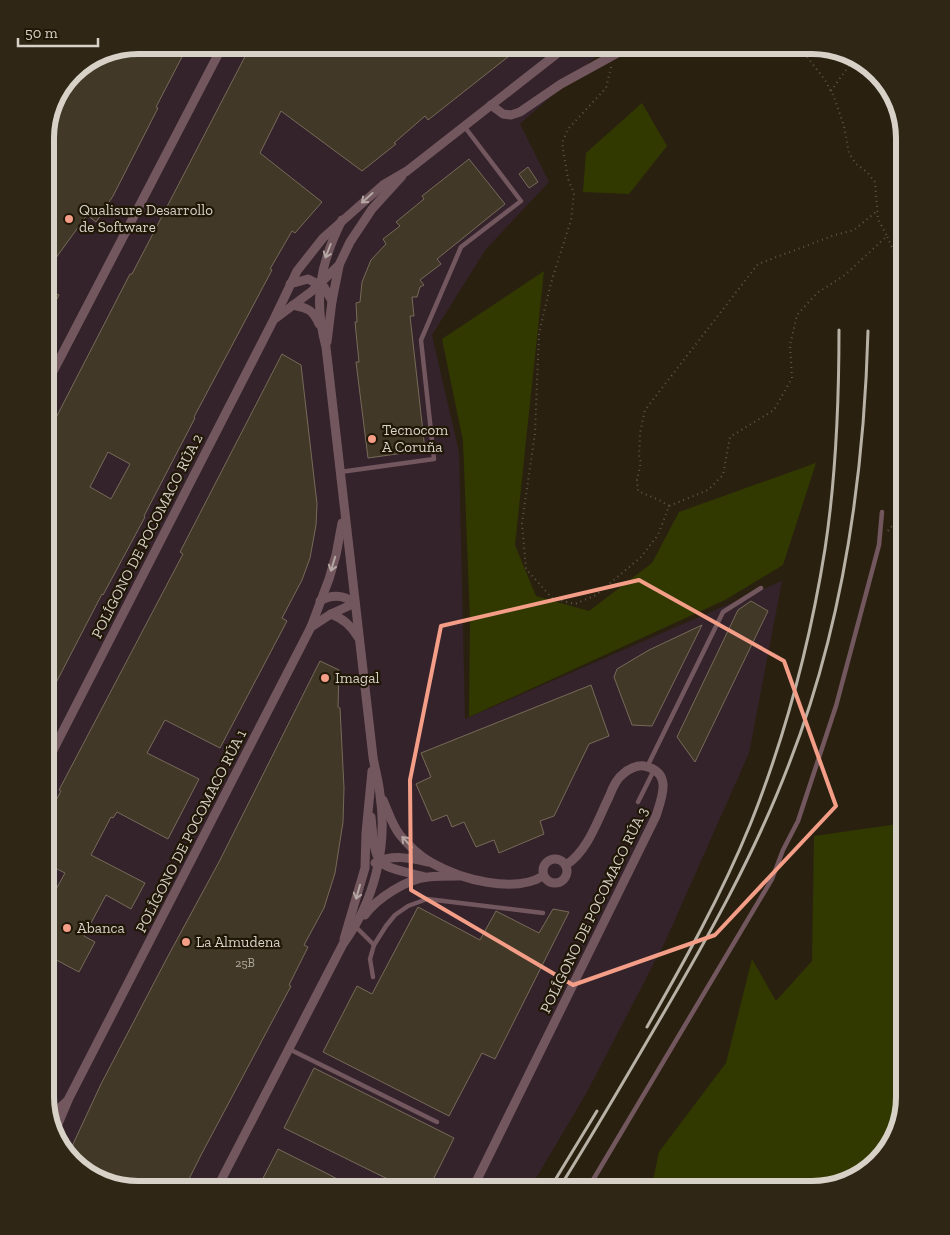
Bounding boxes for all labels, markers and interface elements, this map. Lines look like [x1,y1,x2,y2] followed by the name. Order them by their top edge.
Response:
[18,15,98,47] scale bar
[25,24,58,42] text: 50 m
[361,192,374,204] one-way arrow
[79,201,213,236] place label: Qualisure Desarrollo de Software
[63,213,75,225] marker: Qualisure Desarrollo de Software
[323,243,332,258] one-way arrow
[382,421,448,456] place label: Tecnocom A Coruña
[87,430,207,641] street label: POLÍGONO DE POCOMACO RÚA 2
[366,433,378,445] marker: Tecnocom A Coruña
[328,555,338,571] one-way arrow
[335,669,379,687] place label: Imagal
[319,672,331,684] marker: Imagal
[132,726,250,935] street label: POLÍGONO DE POCOMACO RÚA 1
[536,804,652,1016] street label: POLÍGONO DE POCOMACO RÚA 3
[401,835,413,848] one-way arrow
[352,884,362,900] one-way arrow
[77,919,125,937] place label: Abanca
[61,922,73,934] marker: Abanca
[196,933,281,951] place label: La Almudena
[180,936,192,948] marker: La Almudena
[235,956,255,970] house number: 25B

